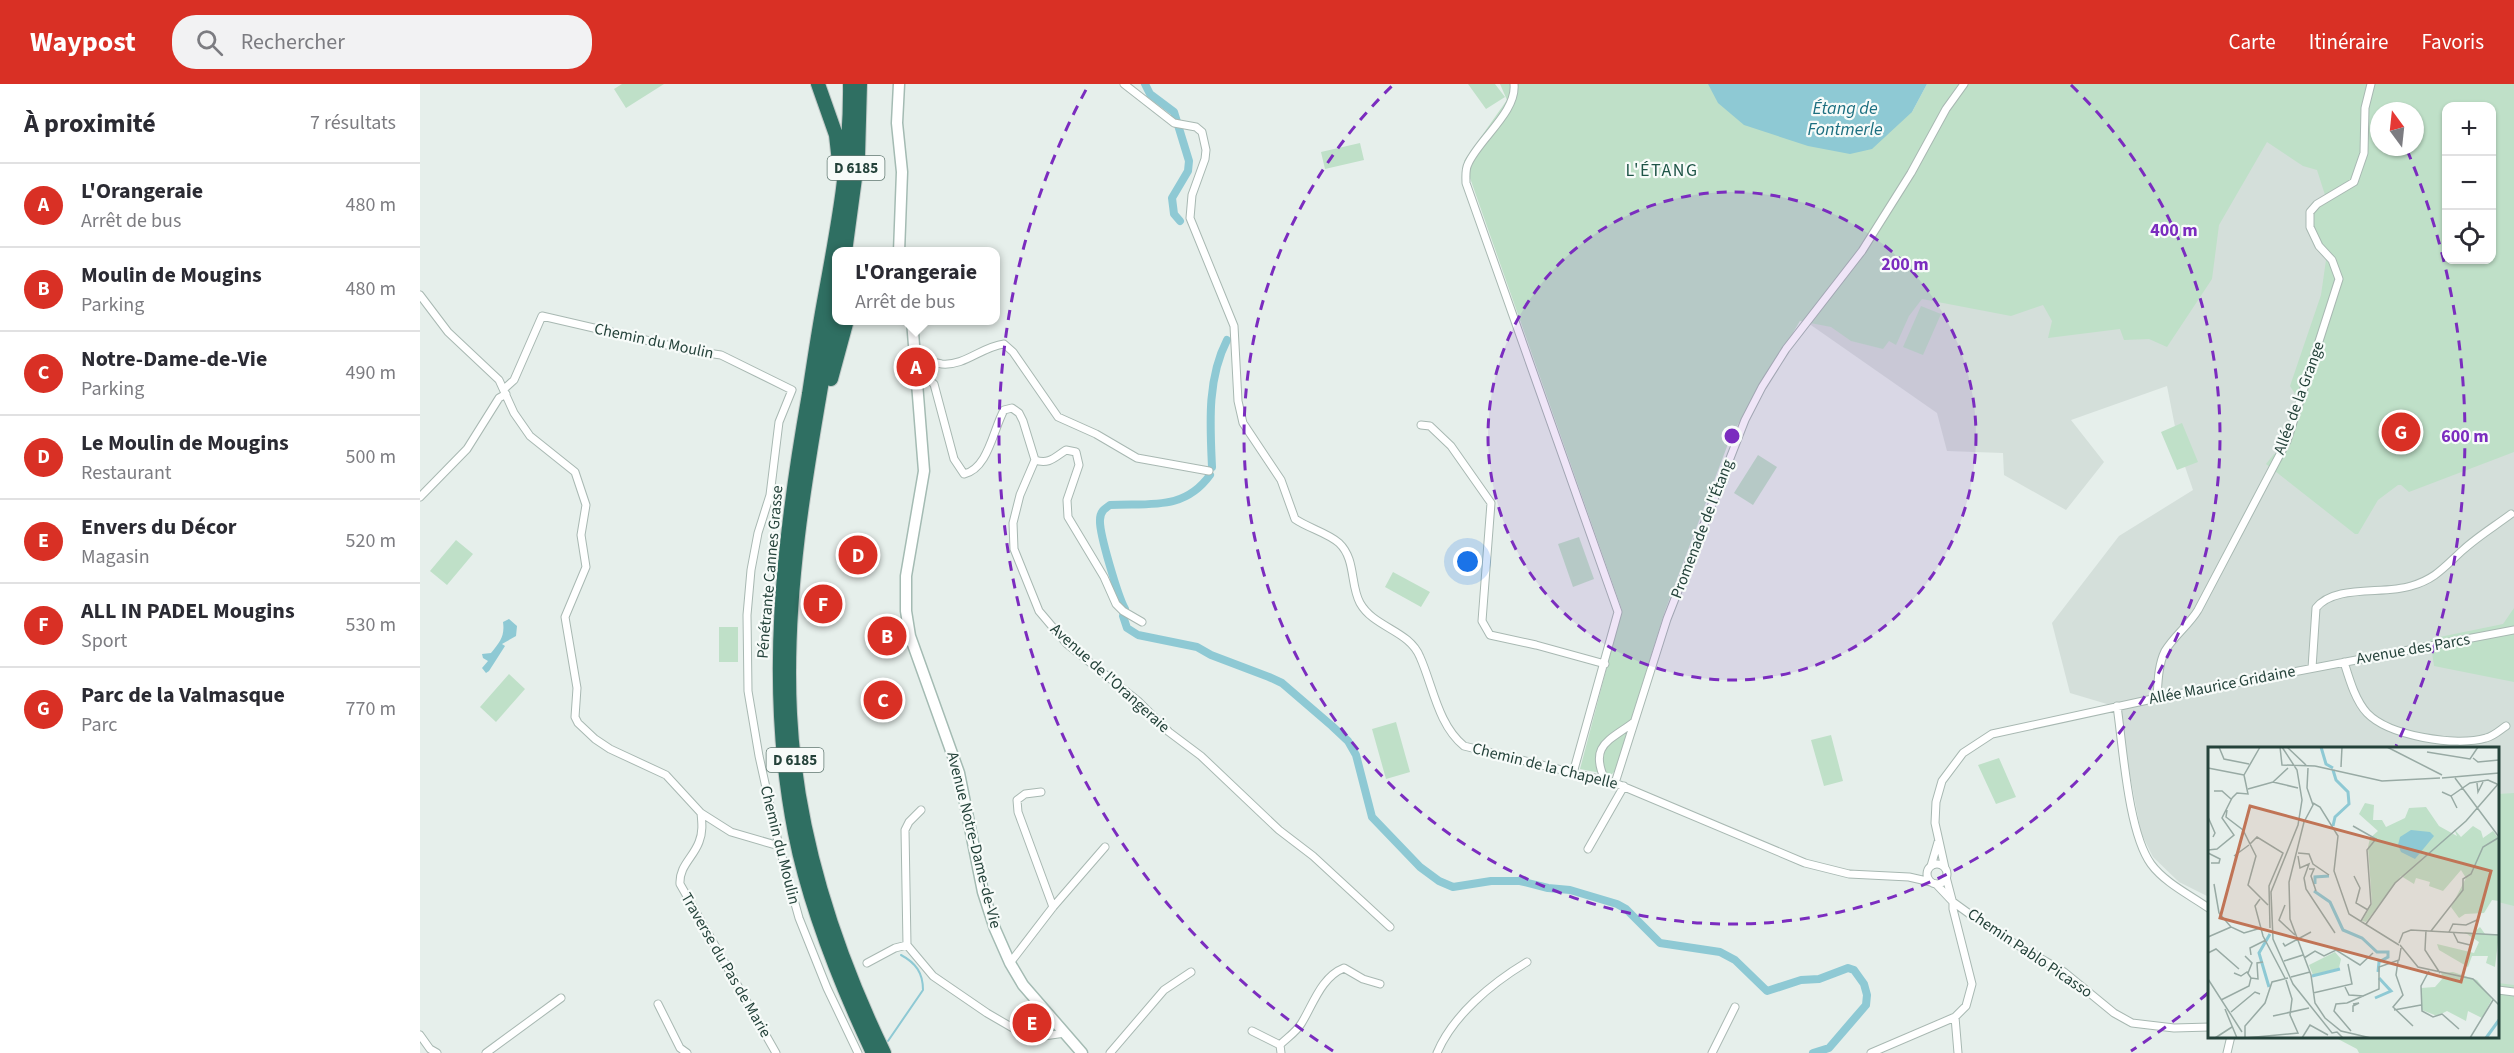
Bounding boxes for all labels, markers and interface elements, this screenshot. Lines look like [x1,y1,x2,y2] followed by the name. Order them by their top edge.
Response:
[172,15,592,69] search box
[30,22,136,62] text: Waypost
[193,26,226,59] icon: search
[241,26,345,58] text: Rechercher
[2229,27,2276,57] text: Carte
[2309,27,2388,57] text: Itinéraire
[2421,27,2484,57] text: Favoris
[1807,96,1883,142] water label: Étang de Fontmerle
[2370,102,2424,156] north arrow
[2442,102,2496,264] map controls
[2442,102,2496,156] button: +
[24,105,156,142] text: À proximité
[310,109,396,137] text: 7 résultats
[828,156,884,180] road number: D 6185
[2442,156,2496,210] button: −
[1625,158,1699,183] district label: L'ÉTANG
[81,175,203,207] text: L'Orangeraie
[38,191,49,219] text: A
[346,191,396,219] text: 480 m
[81,207,181,235] text: Arrêt de bus
[2442,210,2496,264] button: locate
[2150,218,2198,243] text: 400 m
[832,247,1000,325] popup
[1881,252,1929,277] text: 200 m
[855,256,977,288] text: L'Orangeraie
[81,259,262,291] text: Moulin de Mougins
[37,275,50,303] text: B
[346,275,396,303] text: 480 m
[855,288,955,316] text: Arrêt de bus
[81,291,144,319] text: Parking
[592,318,716,364] street label: Chemin du Moulin
[2268,338,2330,458] street label: Allée de la Grange
[81,343,267,375] text: Notre-Dame-de-Vie
[896,344,936,390] pin: A
[38,359,49,387] text: C
[346,359,396,387] text: 490 m
[81,375,144,403] text: Parking
[2382,410,2420,454] pin: G
[2441,424,2489,449] text: 600 m
[1722,426,1742,446] centre of rings
[81,427,289,459] text: Le Moulin de Mougins
[37,443,50,471] text: D
[346,443,396,471] text: 500 m
[1665,456,1739,602] street label: Promenade de l'Étang
[81,459,172,487] text: Restaurant
[751,484,789,660] street label: Pénétrante Cannes Grasse
[81,511,237,543] text: Envers du Décor
[38,527,49,555] text: E
[346,527,396,555] text: 520 m
[838,532,878,578] pin: D
[81,543,150,571] text: Magasin
[1453,547,1482,576] your location
[804,582,842,626] pin: F
[81,595,295,627] text: ALL IN PADEL Mougins
[38,611,49,639] text: F
[346,611,396,639] text: 530 m
[868,614,906,658] pin: B
[1045,618,1175,738] street label: Avenue de l'Orangeraie
[81,627,127,655] text: Sport
[2354,628,2472,670] street label: Avenue des Parcs
[2147,660,2297,710] street label: Allée Maurice Gridaine
[864,678,902,722] pin: C
[81,679,285,711] text: Parc de la Valmasque
[37,695,50,723] text: G
[346,695,396,723] text: 770 m
[81,711,117,739] text: Parc
[1470,737,1620,795] street label: Chemin de la Chapelle
[2208,747,2499,1038] inset map
[766,748,824,772] road number: D 6185
[941,749,1007,931] street label: Avenue Notre-Dame-de-Vie
[755,783,805,907] street label: Chemin du Moulin
[675,888,777,1042] street label: Traverse du Pas de Marie
[1963,903,2097,1003] street label: Chemin Pablo Picasso
[1012,1000,1052,1046] pin: E

